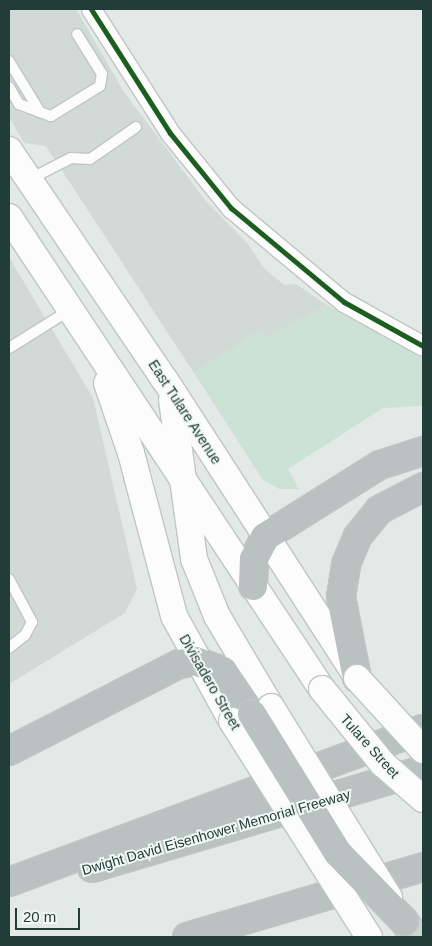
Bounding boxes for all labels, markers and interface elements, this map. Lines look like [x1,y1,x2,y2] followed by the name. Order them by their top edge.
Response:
[145,356,225,468] street label: East Tulare Avenue
[176,631,244,733] street label: Divisadero Street
[337,711,403,781] street label: Tulare Street
[80,786,352,878] street label: Dwight David Eisenhower Memorial Freeway
[18,898,82,930] scale bar
[23,908,56,925] text: 20 m

